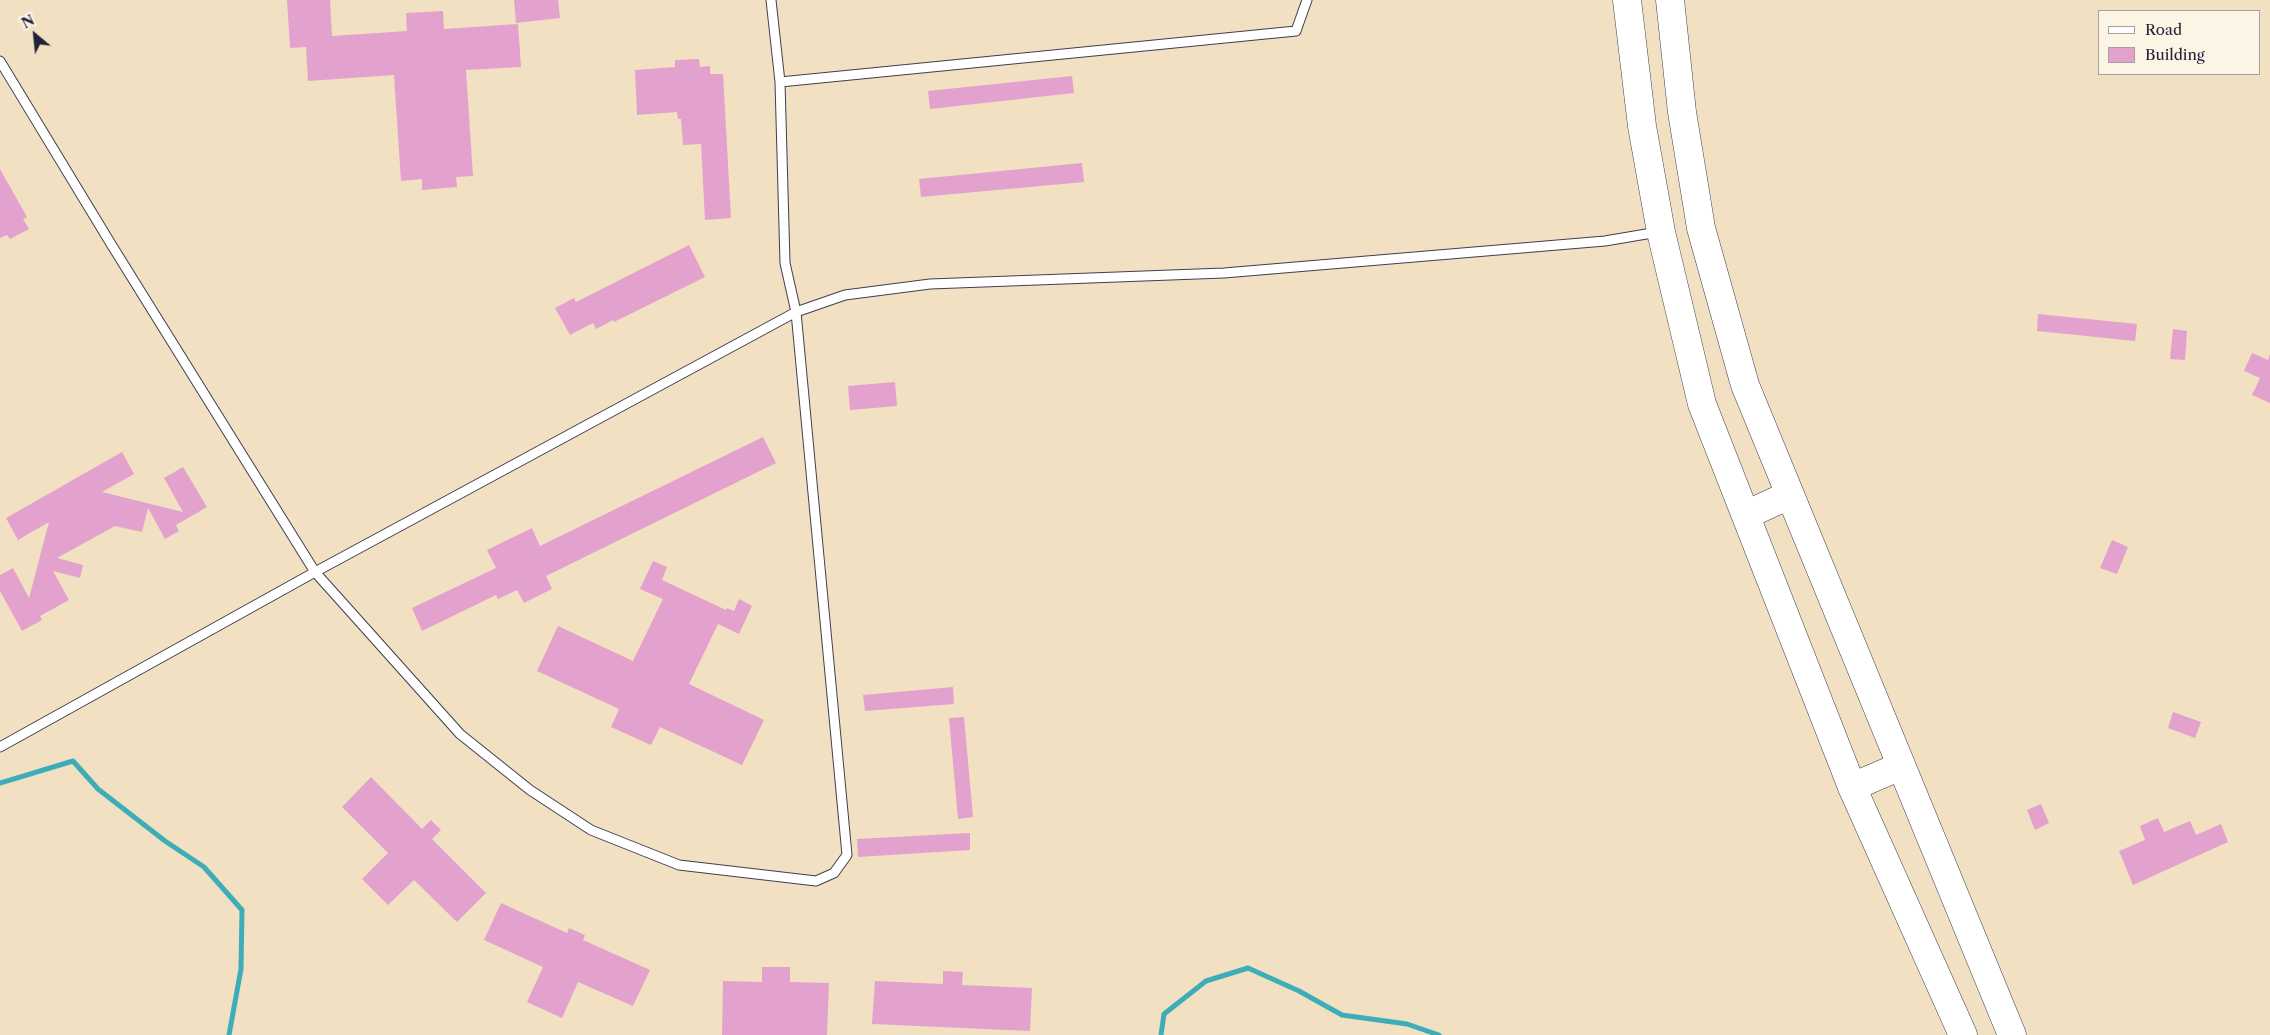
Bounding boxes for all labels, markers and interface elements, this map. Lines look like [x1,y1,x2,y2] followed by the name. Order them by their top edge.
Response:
[10,10,60,60] north arrow
[2098,10,2260,75] legend
[18,11,38,33] text: N
[2145,20,2182,39] text: Road
[2145,45,2205,64] text: Building

